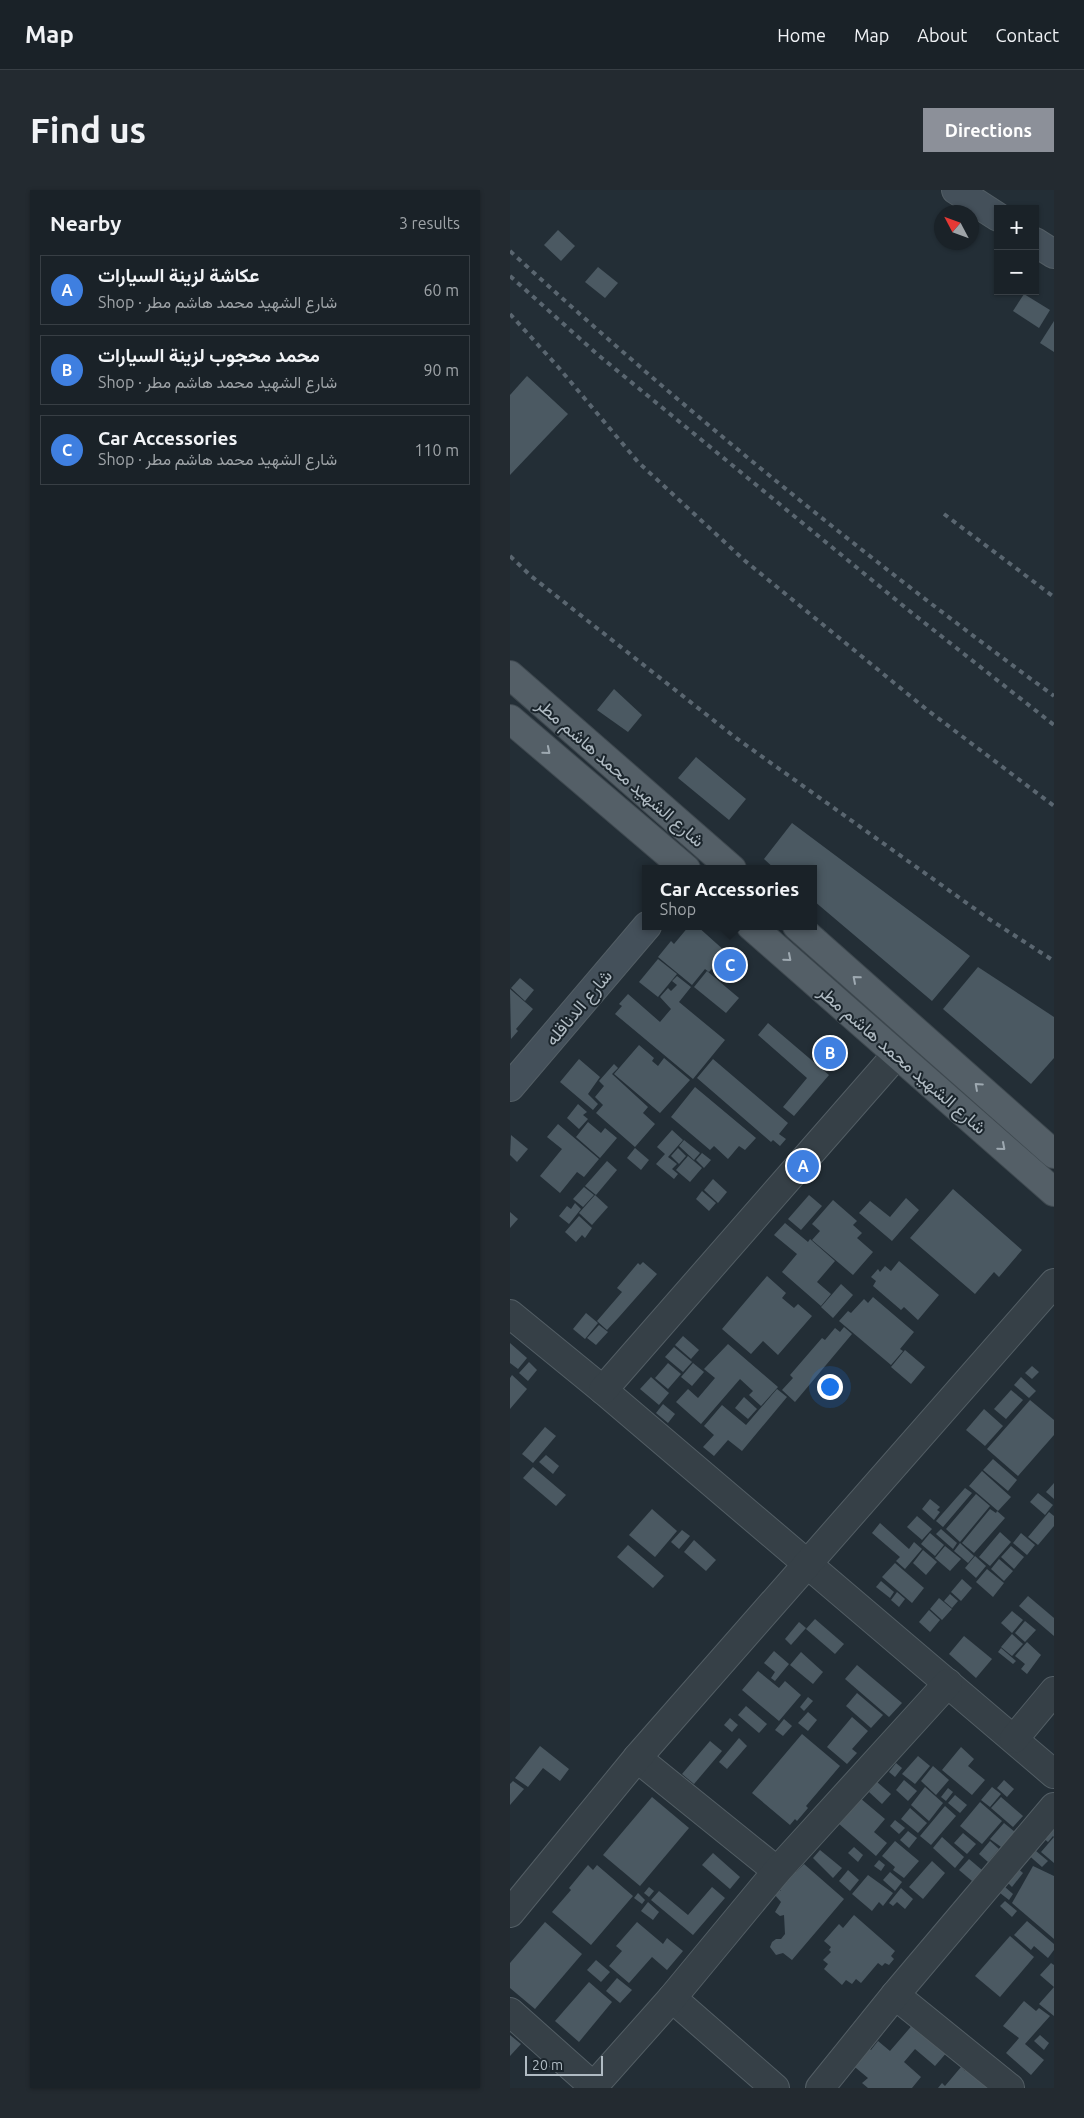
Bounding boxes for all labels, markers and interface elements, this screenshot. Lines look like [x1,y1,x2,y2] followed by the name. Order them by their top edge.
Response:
[25,21,74,48] text: Map
[777,25,826,45] text: Home
[854,25,889,45] text: Map
[917,25,967,45] text: About
[995,25,1059,45] text: Contact
[923,108,1054,152] button: Directions
[30,110,146,150] text: Find us
[934,205,979,250] north arrow
[994,205,1039,295] map controls
[994,205,1039,250] button: +
[50,211,121,235] text: Nearby
[399,214,460,232] text: 3 results
[994,250,1039,295] button: −
[98,264,259,286] text: عكاشة لزينة السيارات
[61,281,73,299] text: A
[423,281,459,299] text: 60 m
[98,293,337,311] text: Shop · شارع الشهيد محمد هاشم مطر
[98,344,320,366] text: محمد محجوب لزينة السيارات
[62,361,72,379] text: B
[423,361,459,379] text: 90 m
[98,373,337,391] text: Shop · شارع الشهيد محمد هاشم مطر
[98,427,237,449] text: Car Accessories
[62,441,72,459] text: C
[414,441,459,459] text: 110 m
[98,450,337,468] text: Shop · شارع الشهيد محمد هاشم مطر
[530,693,709,853] street label: شارع الشهيد محمد هاشم مطر
[541,745,550,753] one-way arrow
[642,865,817,930] popup
[660,878,799,900] text: Car Accessories
[660,900,696,918] text: Shop
[714,946,746,984] pin: C
[782,953,791,962] one-way arrow
[541,965,618,1051] street label: شارع الدناقله
[853,976,862,985] one-way arrow
[812,980,991,1140] street label: شارع الشهيد محمد هاشم مطر
[814,1034,846,1072] pin: B
[975,1083,984,1092] one-way arrow
[996,1141,1005,1150] one-way arrow
[787,1147,819,1185] pin: A
[817,1374,843,1400] your location
[525,2053,602,2076] scale bar
[532,2057,563,2073] text: 20 m

